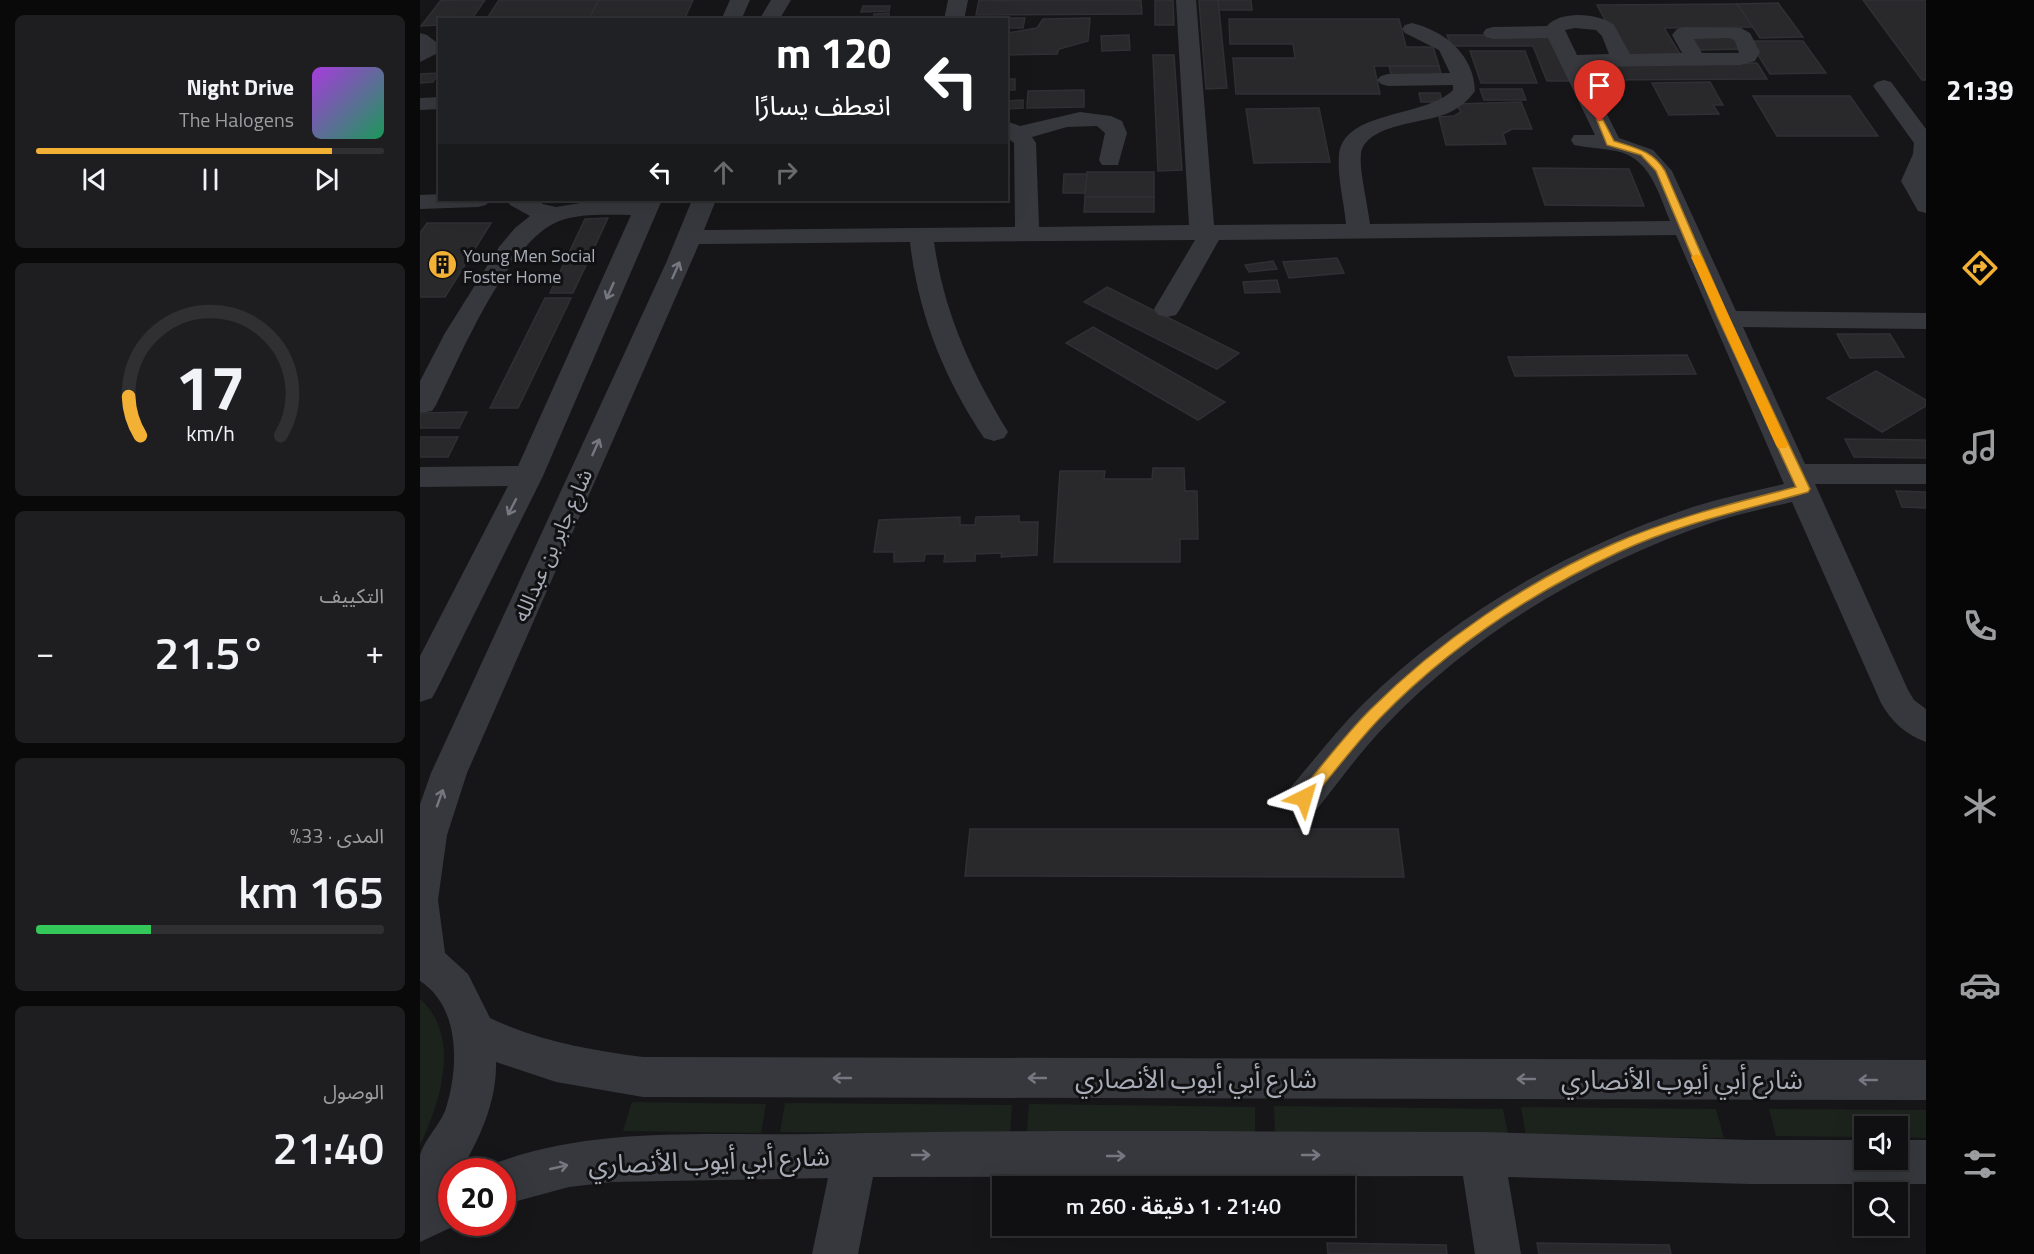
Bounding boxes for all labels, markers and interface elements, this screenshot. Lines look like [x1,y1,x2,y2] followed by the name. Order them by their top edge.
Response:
[776,20,891,84] text: 120 m
[912,42,990,120] icon: left
[1574,60,1625,122] pin
[1583,69,1616,102] icon: arrive
[1946,69,2014,110] text: 21:39
[186,70,294,104] text: Night Drive
[754,84,891,125] text: انعطف يسارًا
[179,104,294,135] text: The Halogens
[644,156,677,189] icon: left
[707,156,740,189] icon: ahead
[770,156,803,189] icon: right
[78,163,111,196] icon: previous
[194,163,227,196] icon: pause
[310,163,343,196] icon: next
[463,242,595,290] place label: Young Men Social Foster Home
[1959,247,2001,289] icon: directions
[426,249,458,281] building icon: Young Men Social Foster Home
[671,261,683,279] one-way arrow
[604,282,615,300] one-way arrow
[175,339,245,434] text: 17
[186,418,234,450] text: km/h
[1959,426,2001,468] icon: music
[591,439,602,457] one-way arrow
[504,464,600,626] street label: شارع جابر بن عبدالله
[506,498,518,516] one-way arrow
[320,580,384,611] text: التكييف
[1959,605,2001,647] icon: phone
[154,618,266,686] text: 21.5°
[36,627,54,677] text: −
[366,627,384,677] text: +
[1272,766,1336,830] position arrow
[1959,785,2001,827] icon: climate
[435,789,446,808] one-way arrow
[290,820,384,851] text: المدى · 33%
[238,857,384,925] text: 165 km
[1959,964,2001,1006] icon: car
[1075,1059,1317,1099] street label: شارع أبي أيوب الأنصاري
[1561,1060,1803,1100] street label: شارع أبي أيوب الأنصاري
[832,1072,852,1084] one-way arrow
[1027,1072,1047,1084] one-way arrow
[1516,1073,1536,1085] one-way arrow
[1858,1074,1878,1086] one-way arrow
[323,1076,384,1107] text: الوصول
[272,1113,384,1181] text: 21:40
[1854,1116,1908,1236] map controls
[1854,1116,1908,1170] button: sound
[587,1136,831,1185] street label: شارع أبي أيوب الأنصاري
[1959,1143,2001,1185] icon: filters
[911,1149,931,1161] one-way arrow
[1301,1149,1321,1161] one-way arrow
[1106,1150,1126,1162] one-way arrow
[438,1158,516,1236] speed limit sign: 20
[549,1161,568,1173] one-way arrow
[1854,1182,1908,1236] button: search
[1066,1189,1281,1223] text: 21:40 · 1 دقيقة · 260 m

